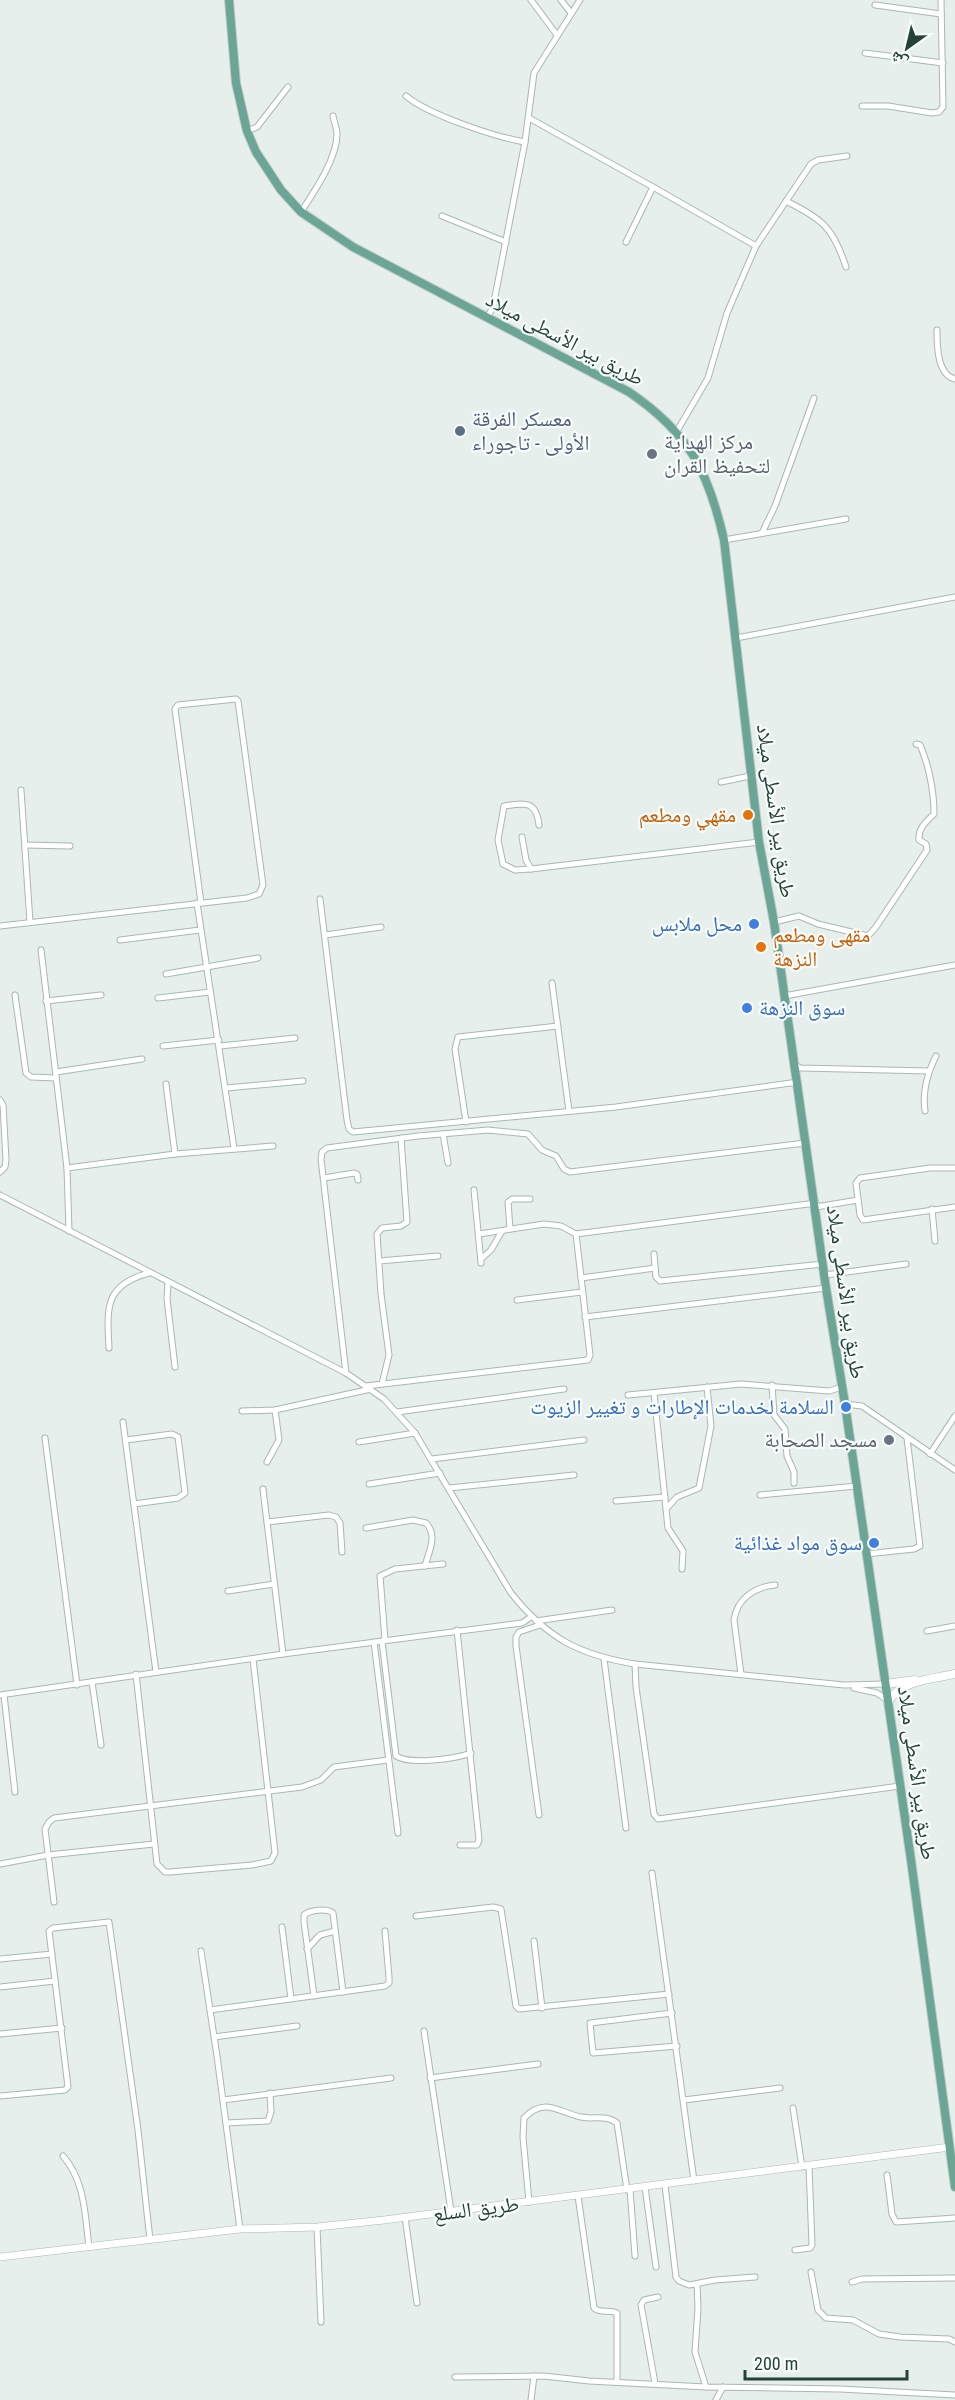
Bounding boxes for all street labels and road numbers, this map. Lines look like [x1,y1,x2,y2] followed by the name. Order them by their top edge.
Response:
[482,287,648,392] street label: طريق بير الأسطى ميلاد
[751,723,800,900] street label: طريق بير الأسطى ميلاد
[821,1204,870,1381] street label: طريق بير الأسطى ميلاد
[892,1685,941,1862] street label: طريق بير الأسطى ميلاد
[432,2192,520,2227] street label: طريق السلع

